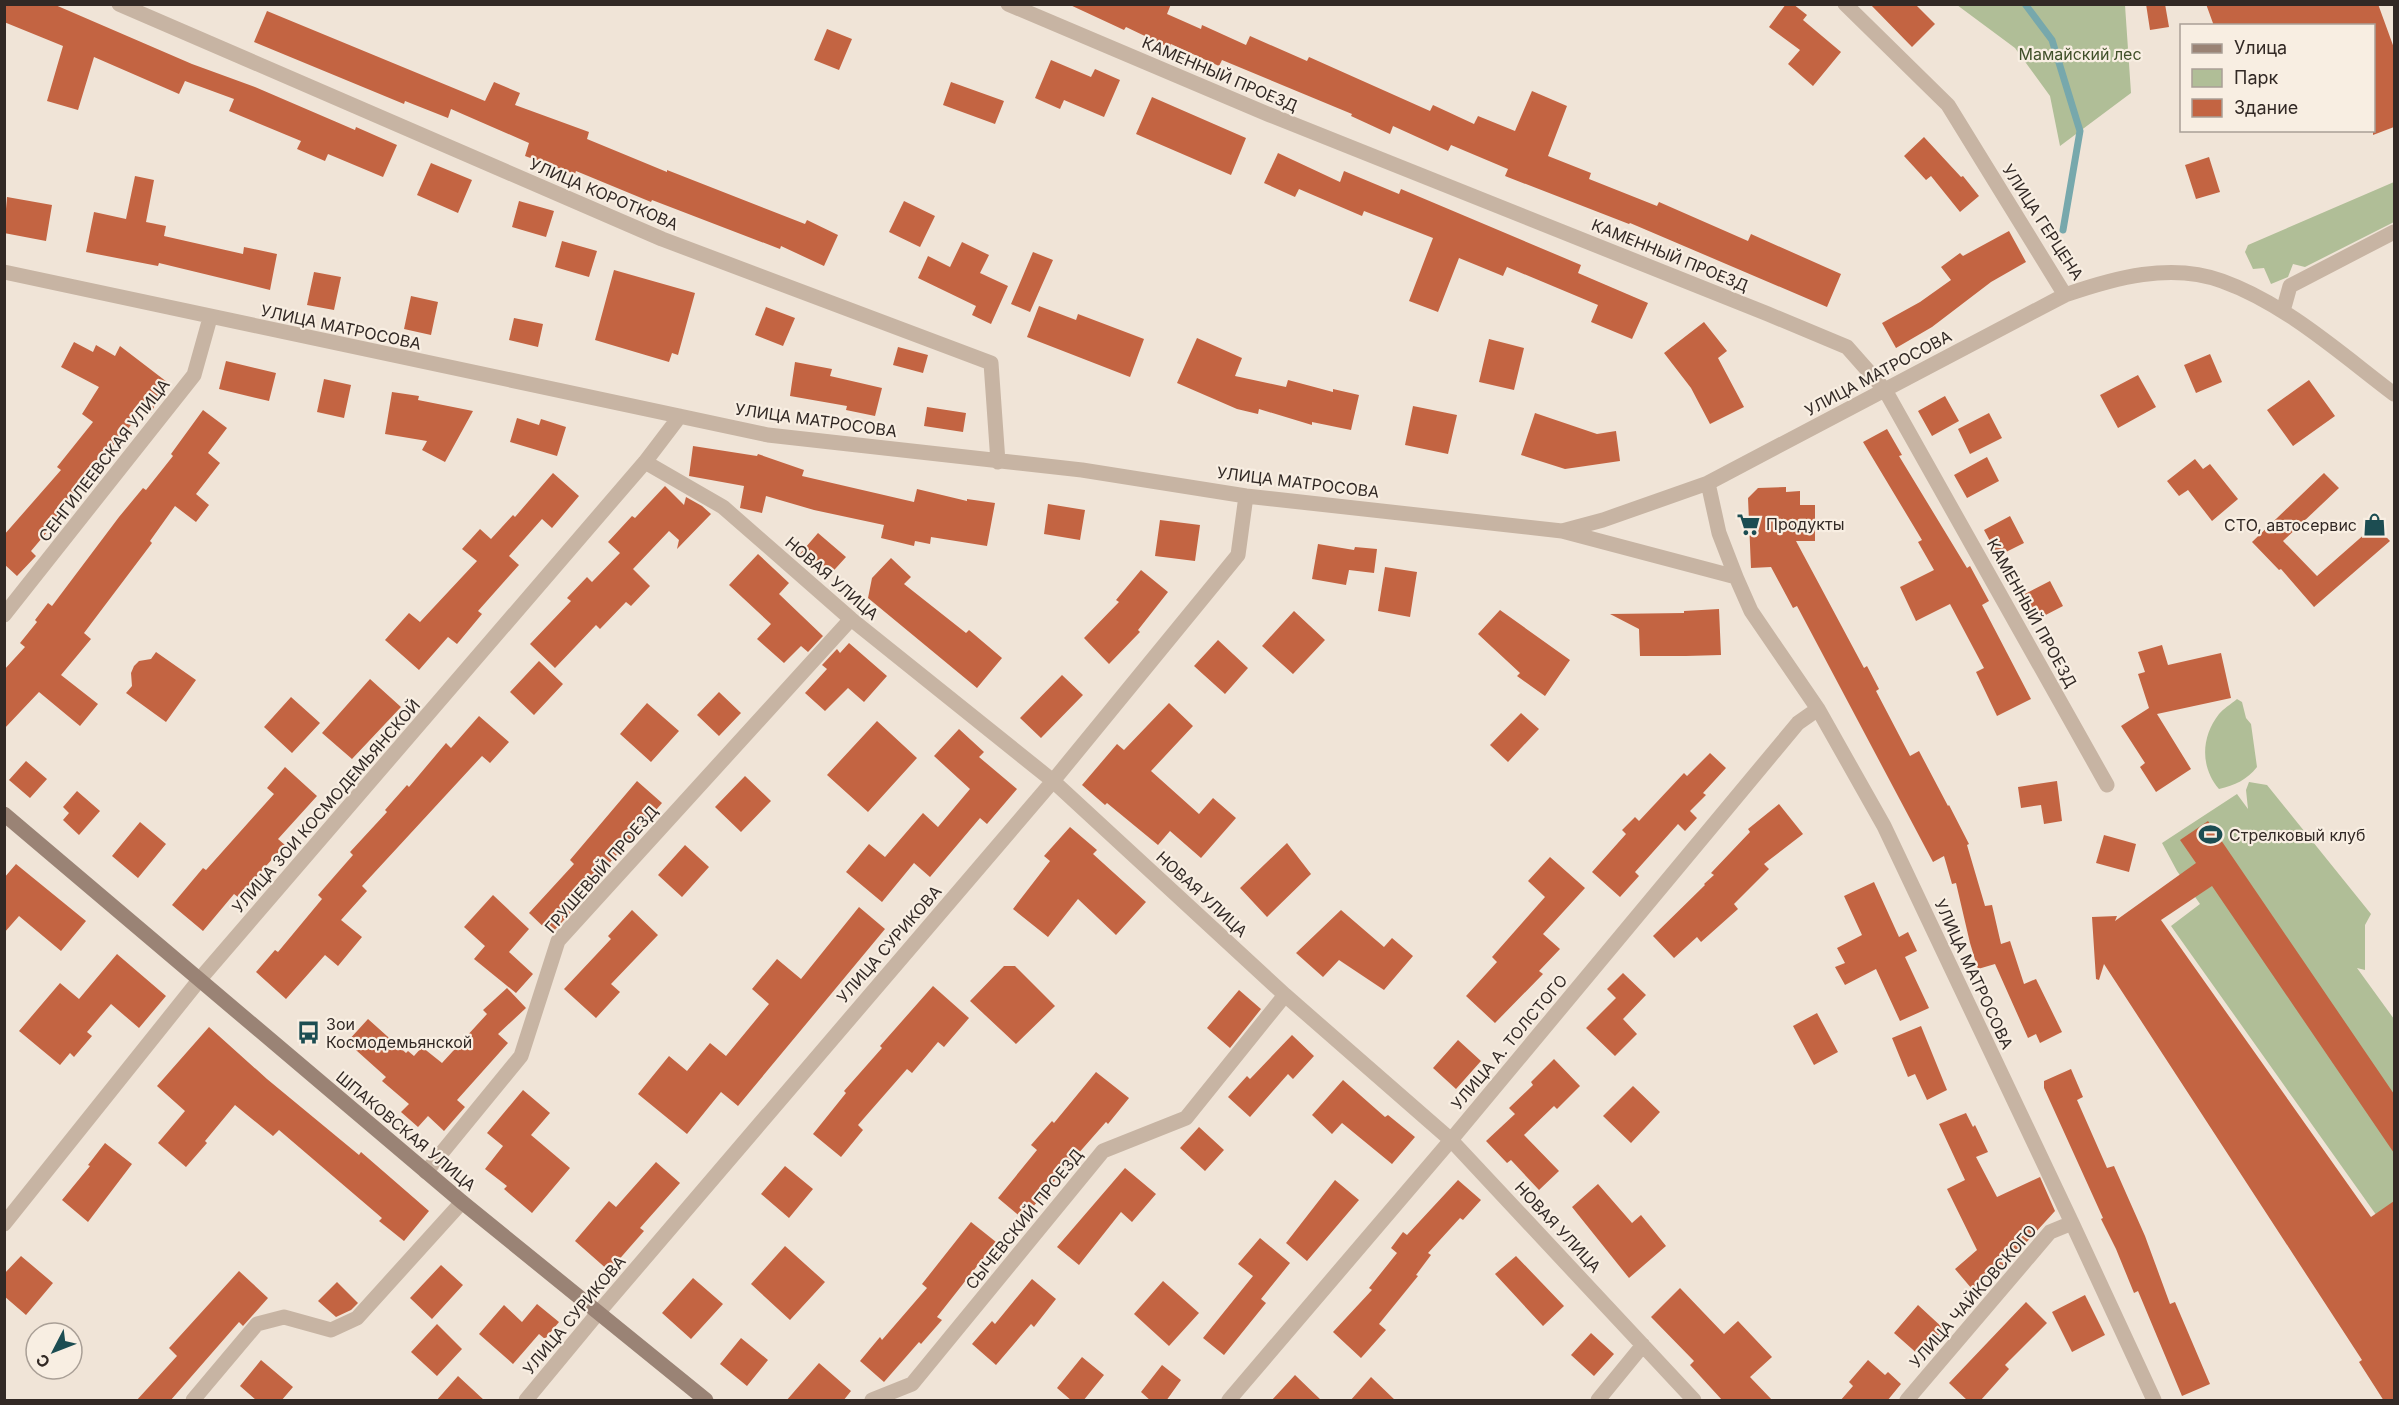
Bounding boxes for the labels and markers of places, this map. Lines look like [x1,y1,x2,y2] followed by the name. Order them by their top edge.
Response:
[1735,511,1761,537] supermarket icon: Продукты
[2362,512,2388,538] shop icon: СТО, автосервис
[1766,514,1844,534] place label: Продукты
[2224,515,2357,535] place label: СТО, автосервис
[2198,822,2224,848] sports icon: Стрелковый клуб
[2229,825,2366,845] place label: Стрелковый клуб
[326,1014,472,1052] place label: Зои Космодемьянской
[295,1020,321,1046] bus stop icon: Зои Космодемьянской

